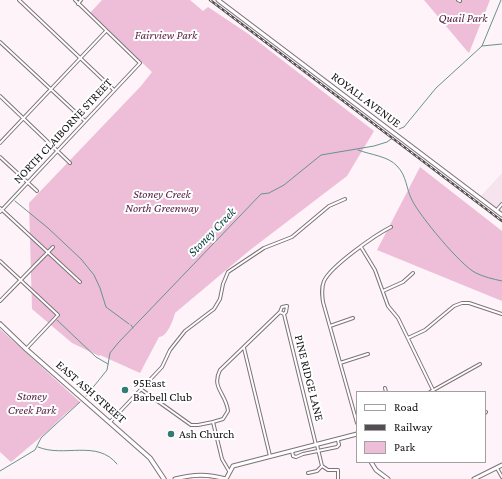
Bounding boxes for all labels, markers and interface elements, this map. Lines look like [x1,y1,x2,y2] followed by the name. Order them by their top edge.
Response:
[439,11,487,25] park label: Quail Park
[135,28,197,42] park label: Fairview Park
[328,69,404,131] street label: ROYALL AVENUE
[10,75,116,187] street label: NORTH CLAIBORNE STREET
[125,187,199,215] park label: Stoney Creek North Greenway
[185,204,239,260] water label: Stoney Creek
[291,333,327,423] street label: PINE RIDGE LANE
[53,358,129,426] street label: EAST ASH STREET
[133,376,192,404] place label: 95East Barbell Club
[120,385,130,395] marker: 95East Barbell Club
[8,389,56,417] park label: Stoney Creek Park
[356,391,486,463] legend
[394,400,418,414] text: Road
[394,420,432,434] text: Railway
[179,427,234,441] place label: Ash Church
[166,429,176,439] marker: Ash Church
[394,440,415,454] text: Park

